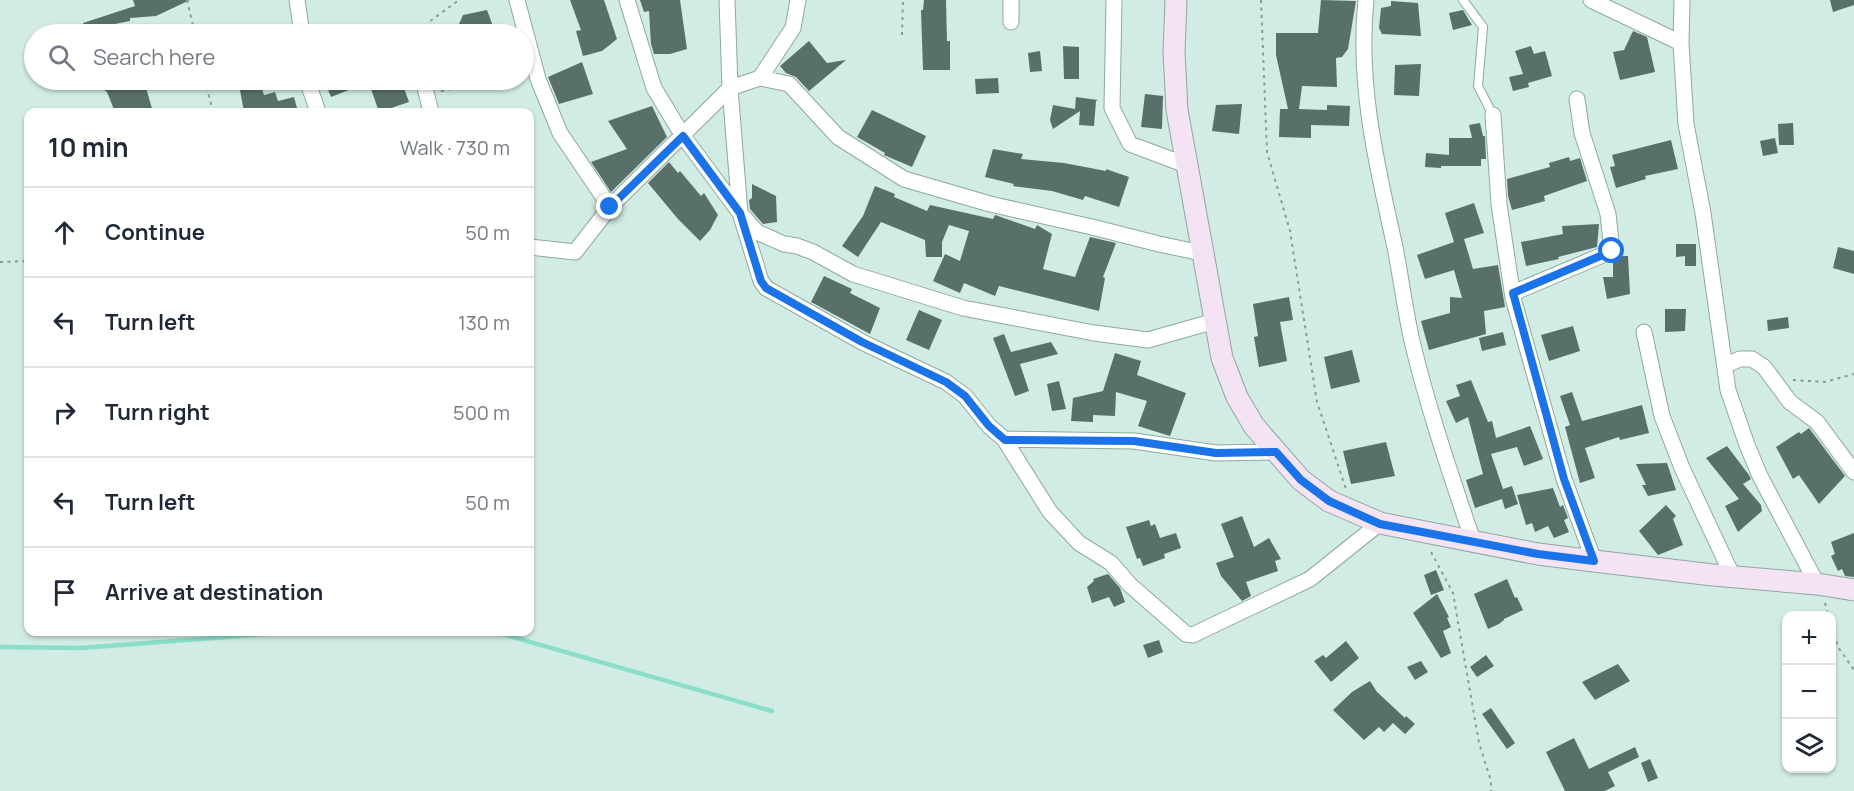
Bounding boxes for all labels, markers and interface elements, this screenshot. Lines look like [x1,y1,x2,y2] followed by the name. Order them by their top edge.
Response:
[24,24,534,90] search box
[45,41,78,74] icon: search
[93,42,215,72] text: Search here
[48,129,129,165] text: 10 min
[400,134,510,161] text: Walk · 730 m
[596,193,622,219] route end
[48,216,81,249] icon: ahead
[105,217,205,247] text: Continue
[465,219,510,246] text: 50 m
[1598,237,1624,263] route start
[48,306,81,339] icon: left
[105,307,195,337] text: Turn left
[458,309,510,336] text: 130 m
[48,396,81,429] icon: right
[105,397,210,427] text: Turn right
[453,399,510,426] text: 500 m
[48,486,81,519] icon: left
[105,487,195,517] text: Turn left
[465,489,510,516] text: 50 m
[48,576,81,609] icon: arrive
[105,577,323,607] text: Arrive at destination
[1782,611,1836,773] map controls
[1782,611,1836,665] button: +
[1782,665,1836,719] button: −
[1782,719,1836,773] button: layers

